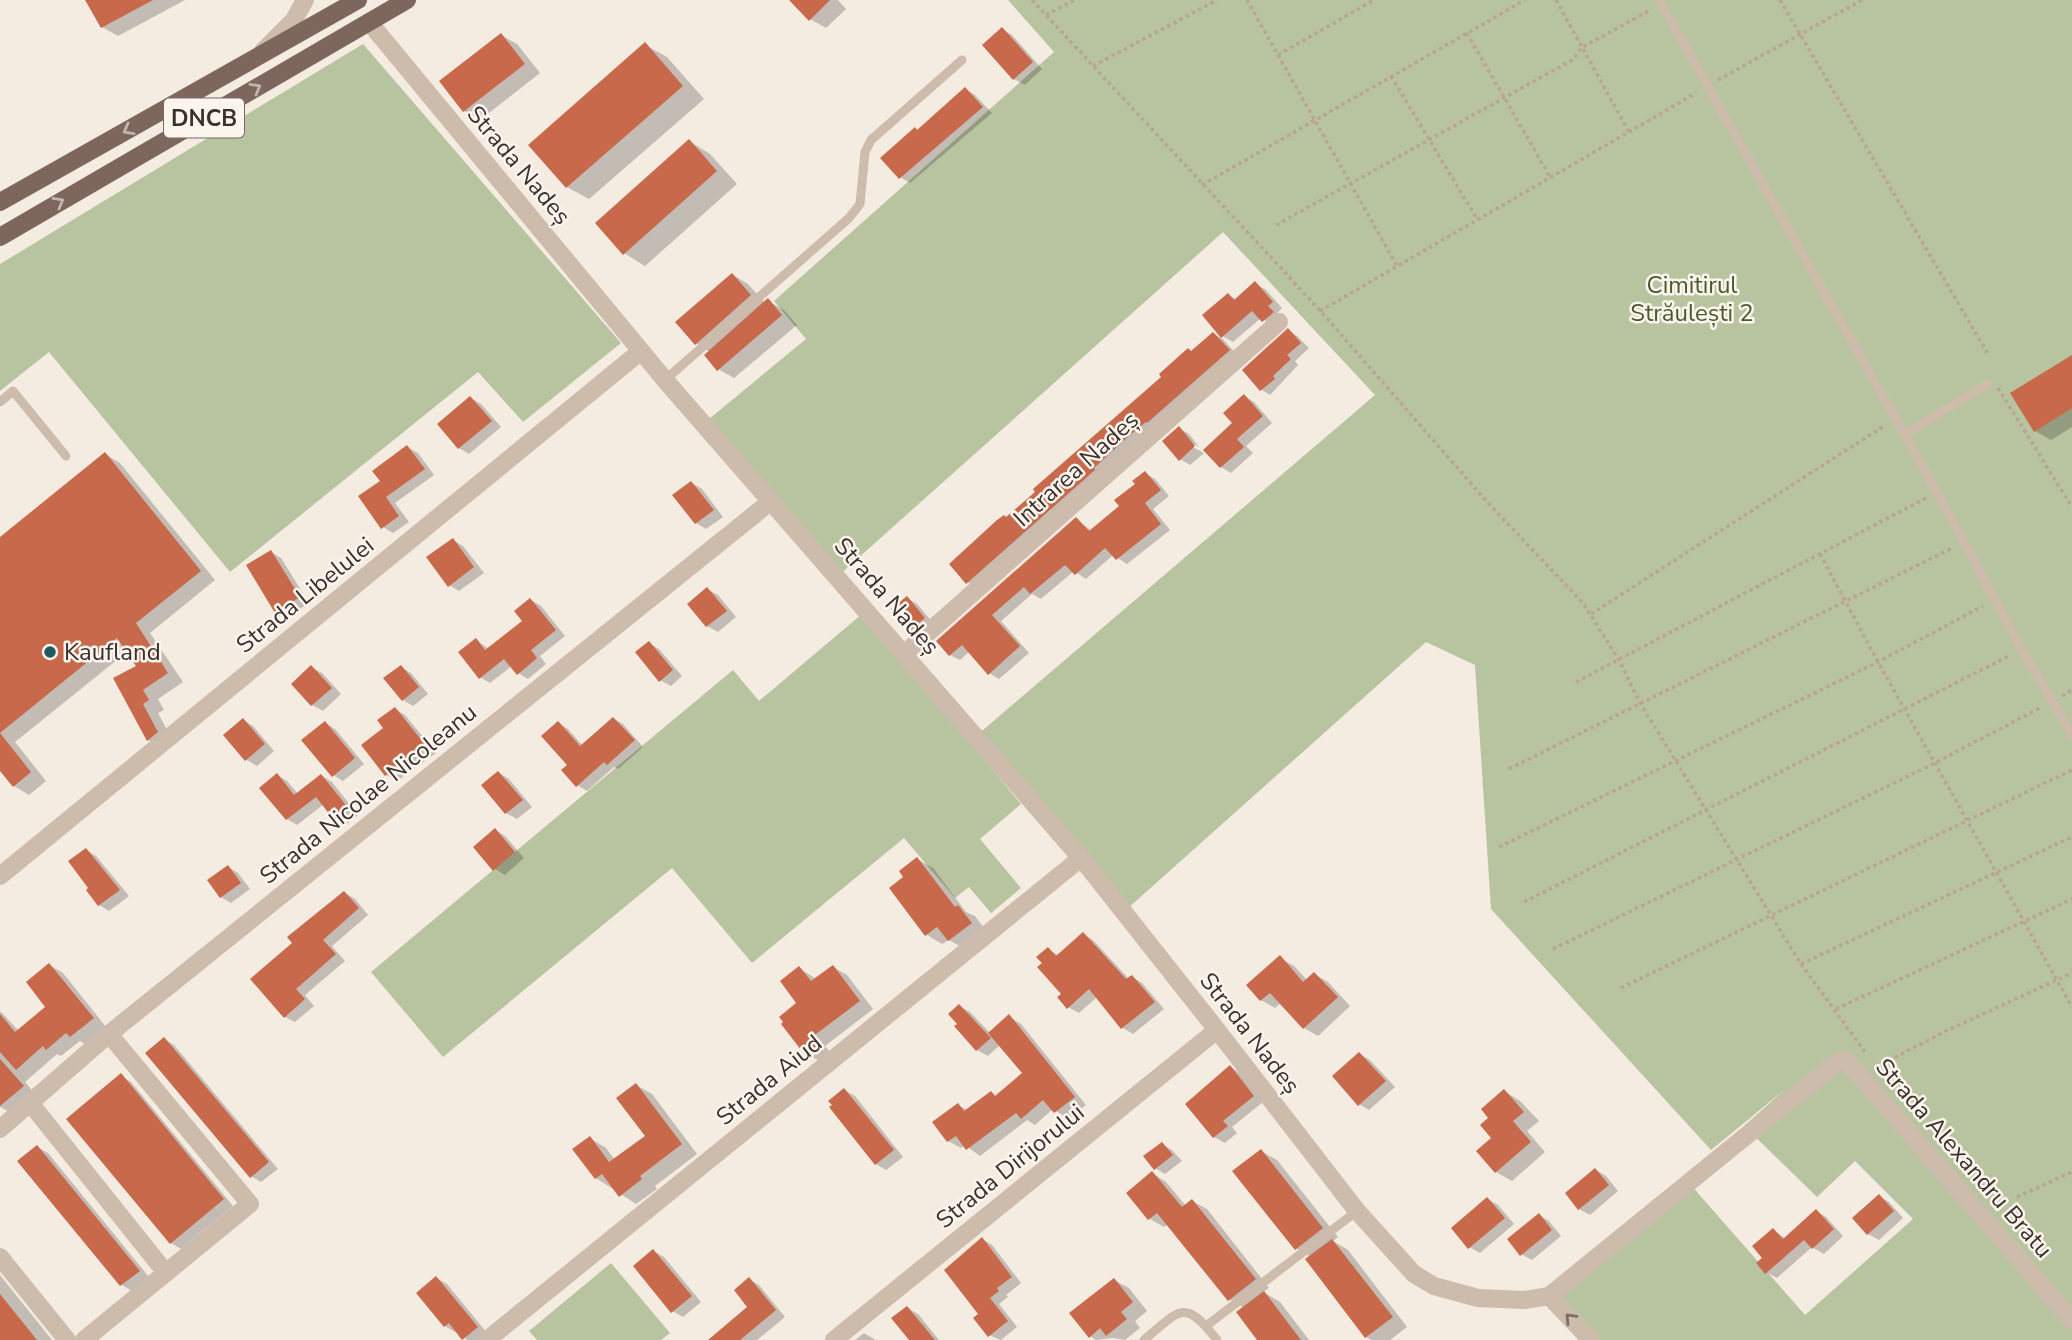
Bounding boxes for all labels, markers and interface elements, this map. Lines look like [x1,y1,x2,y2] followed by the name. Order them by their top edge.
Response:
[248,83,261,96] one-way arrow
[164,99,244,138] road number: DNCB
[460,99,578,231] street label: Strada Nadeș
[123,122,136,135] one-way arrow
[51,198,64,211] one-way arrow
[1630,269,1754,329] park label: Cimitirul Străulești 2
[1006,404,1146,534] street label: Intrarea Nadeș
[229,530,381,660] street label: Strada Libelulei
[827,530,947,662] street label: Strada Nadeș
[64,636,161,668] place label: Kaufland
[42,644,58,660] marker: Kaufland
[253,696,483,892] street label: Strada Nicolae Nicoleanu
[1192,966,1308,1100] street label: Strada Nadeș
[709,1027,829,1133] street label: Strada Aiud
[1868,1051,2060,1265] street label: Strada Alexandru Bratu
[929,1096,1091,1236] street label: Strada Dirijorului
[1565,1313,1578,1326] one-way arrow

